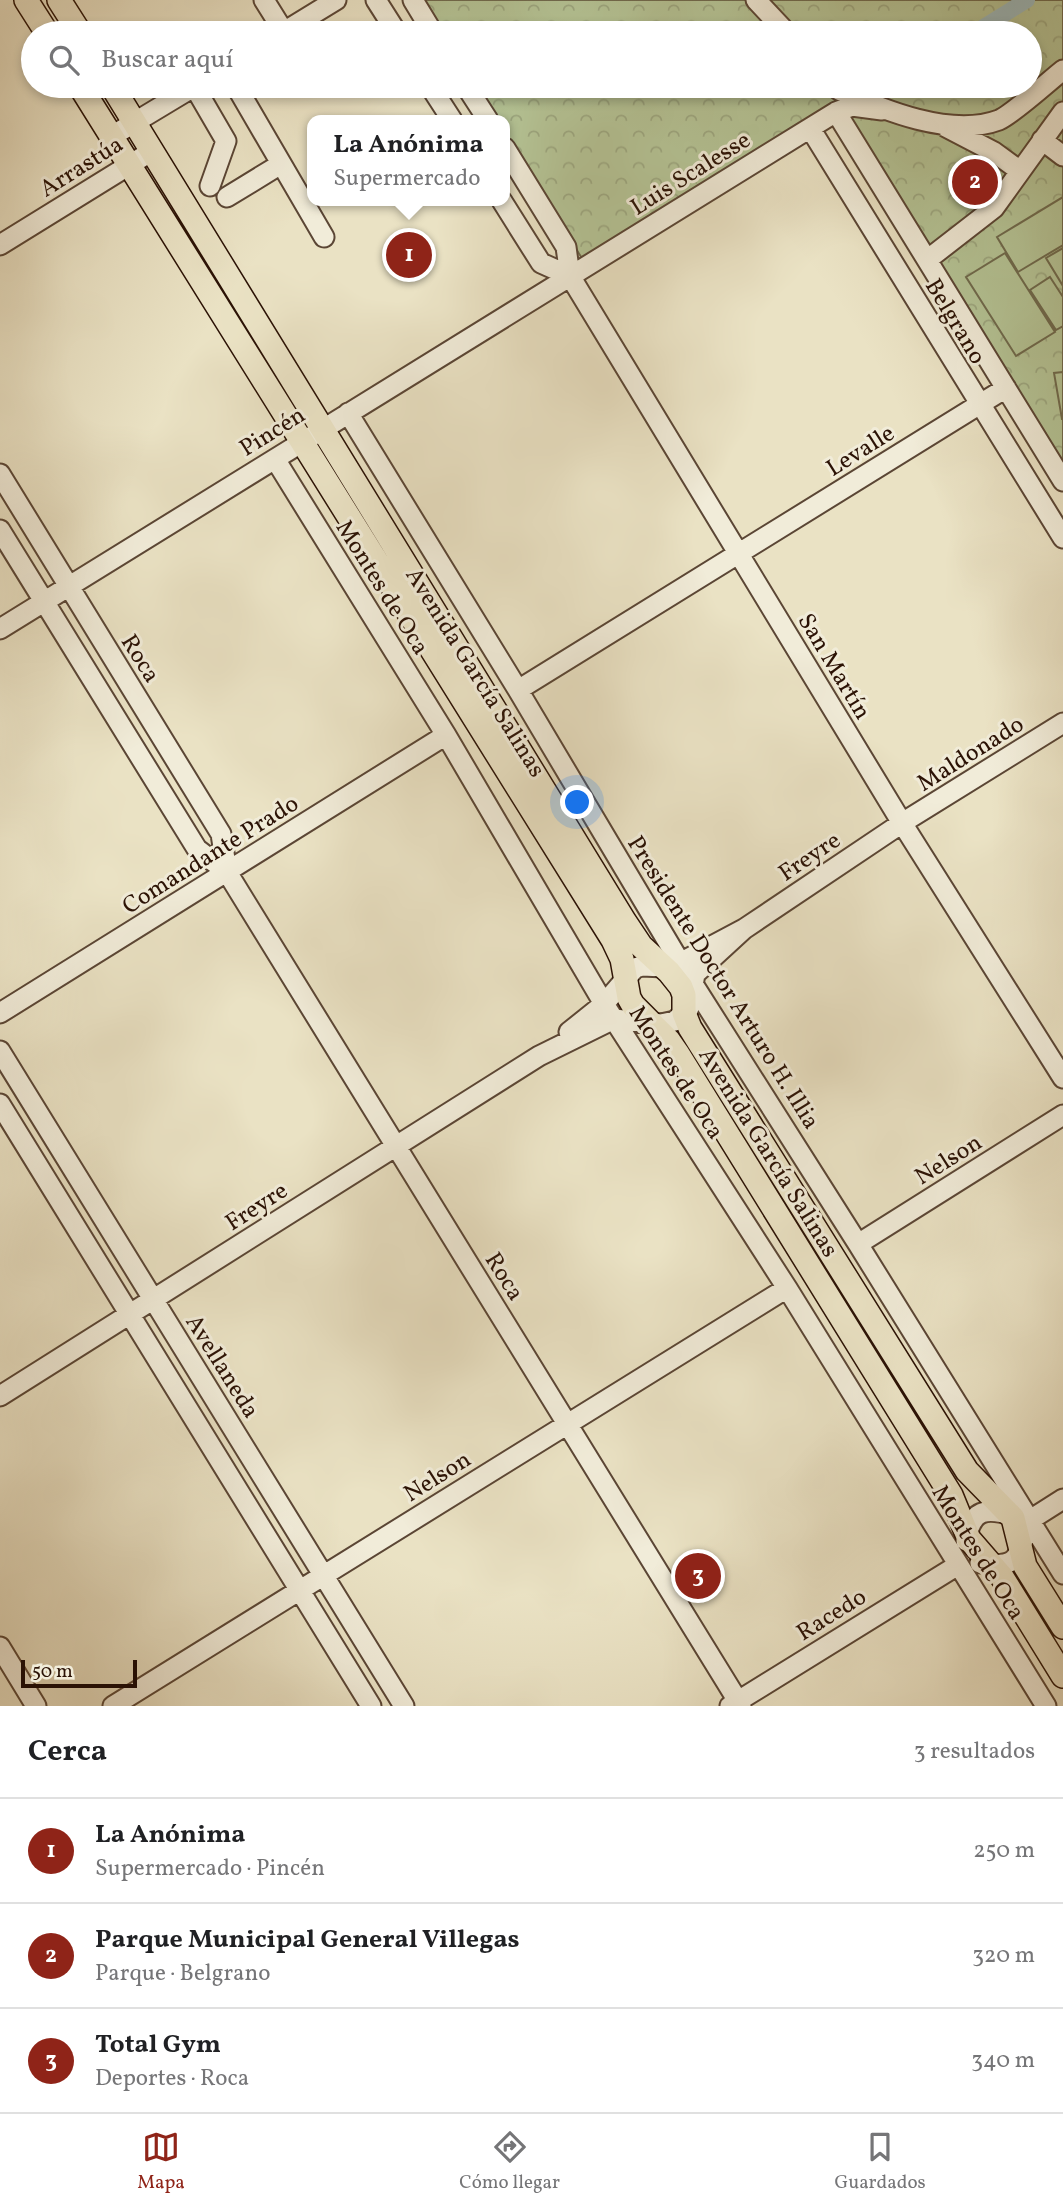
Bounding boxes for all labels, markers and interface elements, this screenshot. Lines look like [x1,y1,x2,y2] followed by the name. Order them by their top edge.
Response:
[21,21,1042,98] search box
[45,41,83,79] icon: search
[101,42,233,78] text: Buscar aquí
[307,115,510,206] popup
[625,124,758,225] street label: Luis Scalesse
[333,127,484,163] text: La Anónima
[34,129,131,207] street label: Arrastúa
[952,156,998,208] pin: 2
[333,163,480,195] text: Supermercado
[386,229,432,281] pin: 1
[915,273,993,371] street label: Belgrano
[234,399,313,466] street label: Pincén
[820,417,902,486] street label: Levalle
[326,514,436,662] street label: Montes de Oca
[396,562,553,784] street label: Avenida García Salinas
[788,607,878,727] street label: San Martín
[111,628,167,690] street label: Roca
[911,708,1031,801] street label: Maldonado
[560,785,594,819] your location
[116,788,306,924] street label: Comandante Prado
[772,824,848,891] street label: Freyre
[618,830,827,1136] street label: Presidente Doctor Arturo H. Illia
[619,999,731,1147] street label: Montes de Oca
[689,1042,846,1264] street label: Avenida García Salinas
[909,1127,989,1195] street label: Nelson
[219,1175,295,1241] street label: Freyre
[475,1246,531,1308] street label: Roca
[176,1309,267,1426] street label: Avellaneda
[398,1444,478,1512] street label: Nelson
[922,1479,1032,1627] street label: Montes de Oca
[675,1550,721,1602] pin: 3
[790,1581,874,1650] street label: Racedo
[21,1657,136,1689] scale bar
[32,1659,73,1685] text: 50 m
[28,1731,107,1773] text: Cerca
[914,1736,1035,1768] text: 3 resultados
[95,1817,246,1853] text: La Anónima
[46,1835,56,1867] text: 1
[973,1835,1035,1867] text: 250 m
[95,1853,325,1885] text: Supermercado · Pincén
[95,1922,520,1958] text: Parque Municipal General Villegas
[45,1940,57,1972] text: 2
[972,1940,1035,1972] text: 320 m
[95,1958,271,1990] text: Parque · Belgrano
[95,2027,221,2063] text: Total Gym
[45,2045,57,2077] text: 3
[971,2045,1035,2077] text: 340 m
[95,2063,249,2095] text: Deportes · Roca
[137,2128,185,2196] tab: Mapa
[459,2128,560,2196] tab: Cómo llegar
[835,2128,926,2196] tab: Guardados

